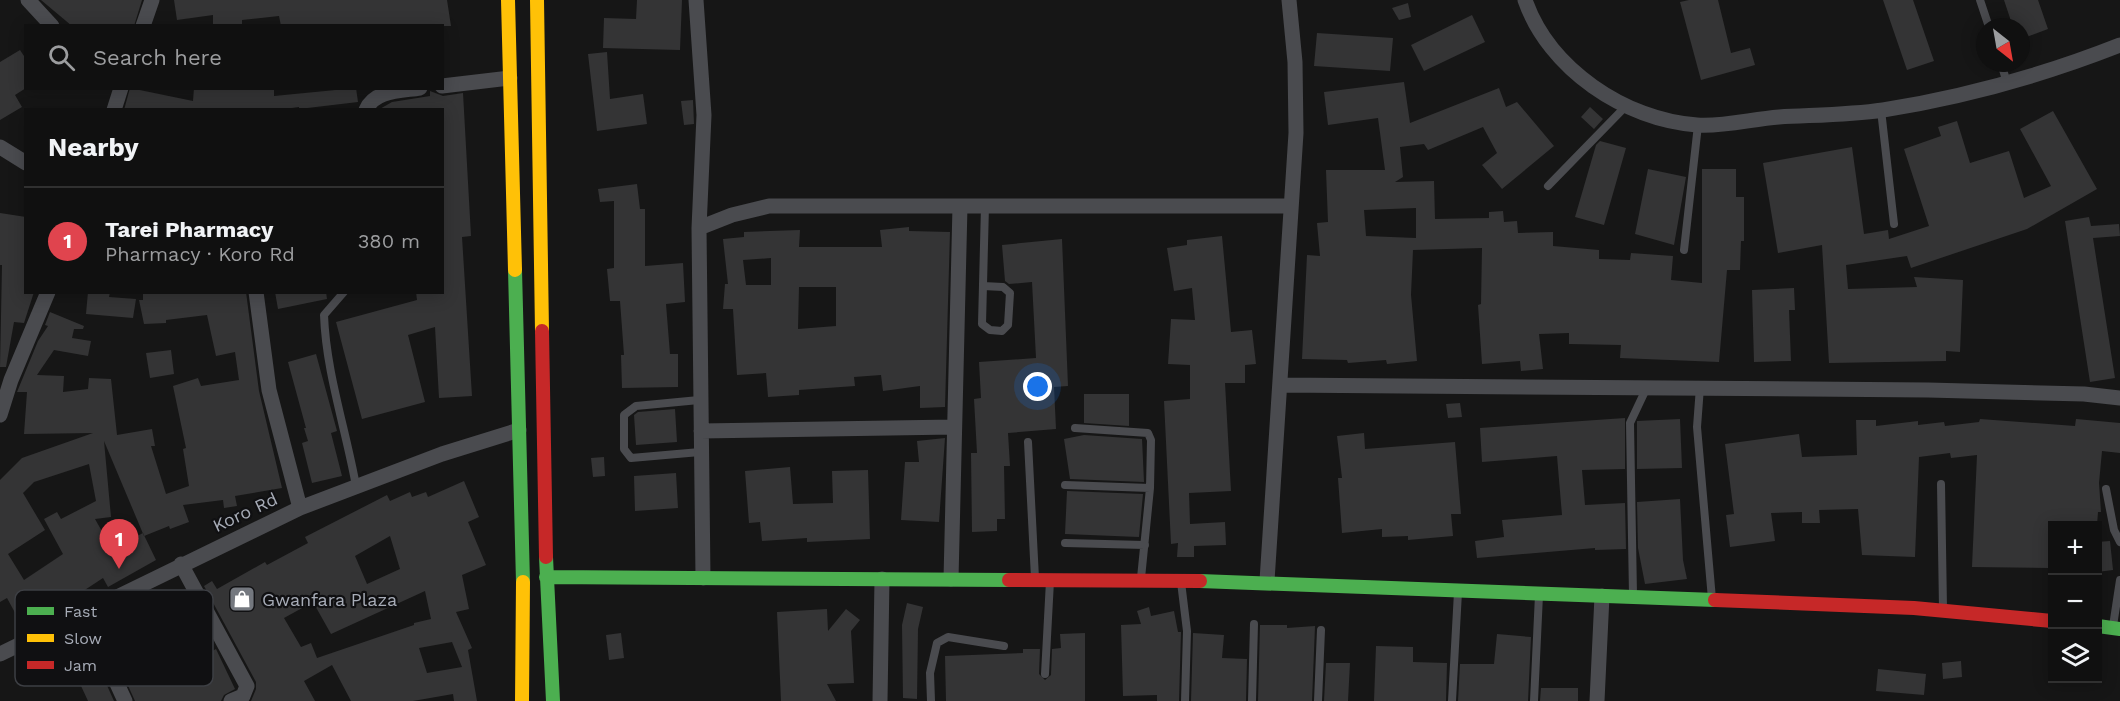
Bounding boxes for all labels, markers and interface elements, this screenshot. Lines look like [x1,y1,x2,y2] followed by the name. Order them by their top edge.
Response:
[1976,18,2030,72] north arrow
[24,24,444,90] search box
[45,41,78,74] icon: search
[93,45,222,70] text: Search here
[48,132,139,162] text: Nearby
[105,217,273,242] text: Tarei Pharmacy
[63,229,72,253] text: 1
[358,229,420,253] text: 380 m
[105,242,295,266] text: Pharmacy · Koro Rd
[1023,372,1052,401] your location
[209,488,281,536] street label: Koro Rd
[100,520,138,569] pin: 1
[2048,521,2102,683] map controls
[2048,521,2102,575] button: +
[2048,575,2102,629] button: −
[227,584,257,614] shop icon: Gwanfara Plaza
[262,589,397,610] place label: Gwanfara Plaza
[15,590,213,686] legend
[64,602,97,621] text: Fast
[64,629,102,648] text: Slow
[2048,629,2102,683] button: layers
[64,656,97,675] text: Jam

